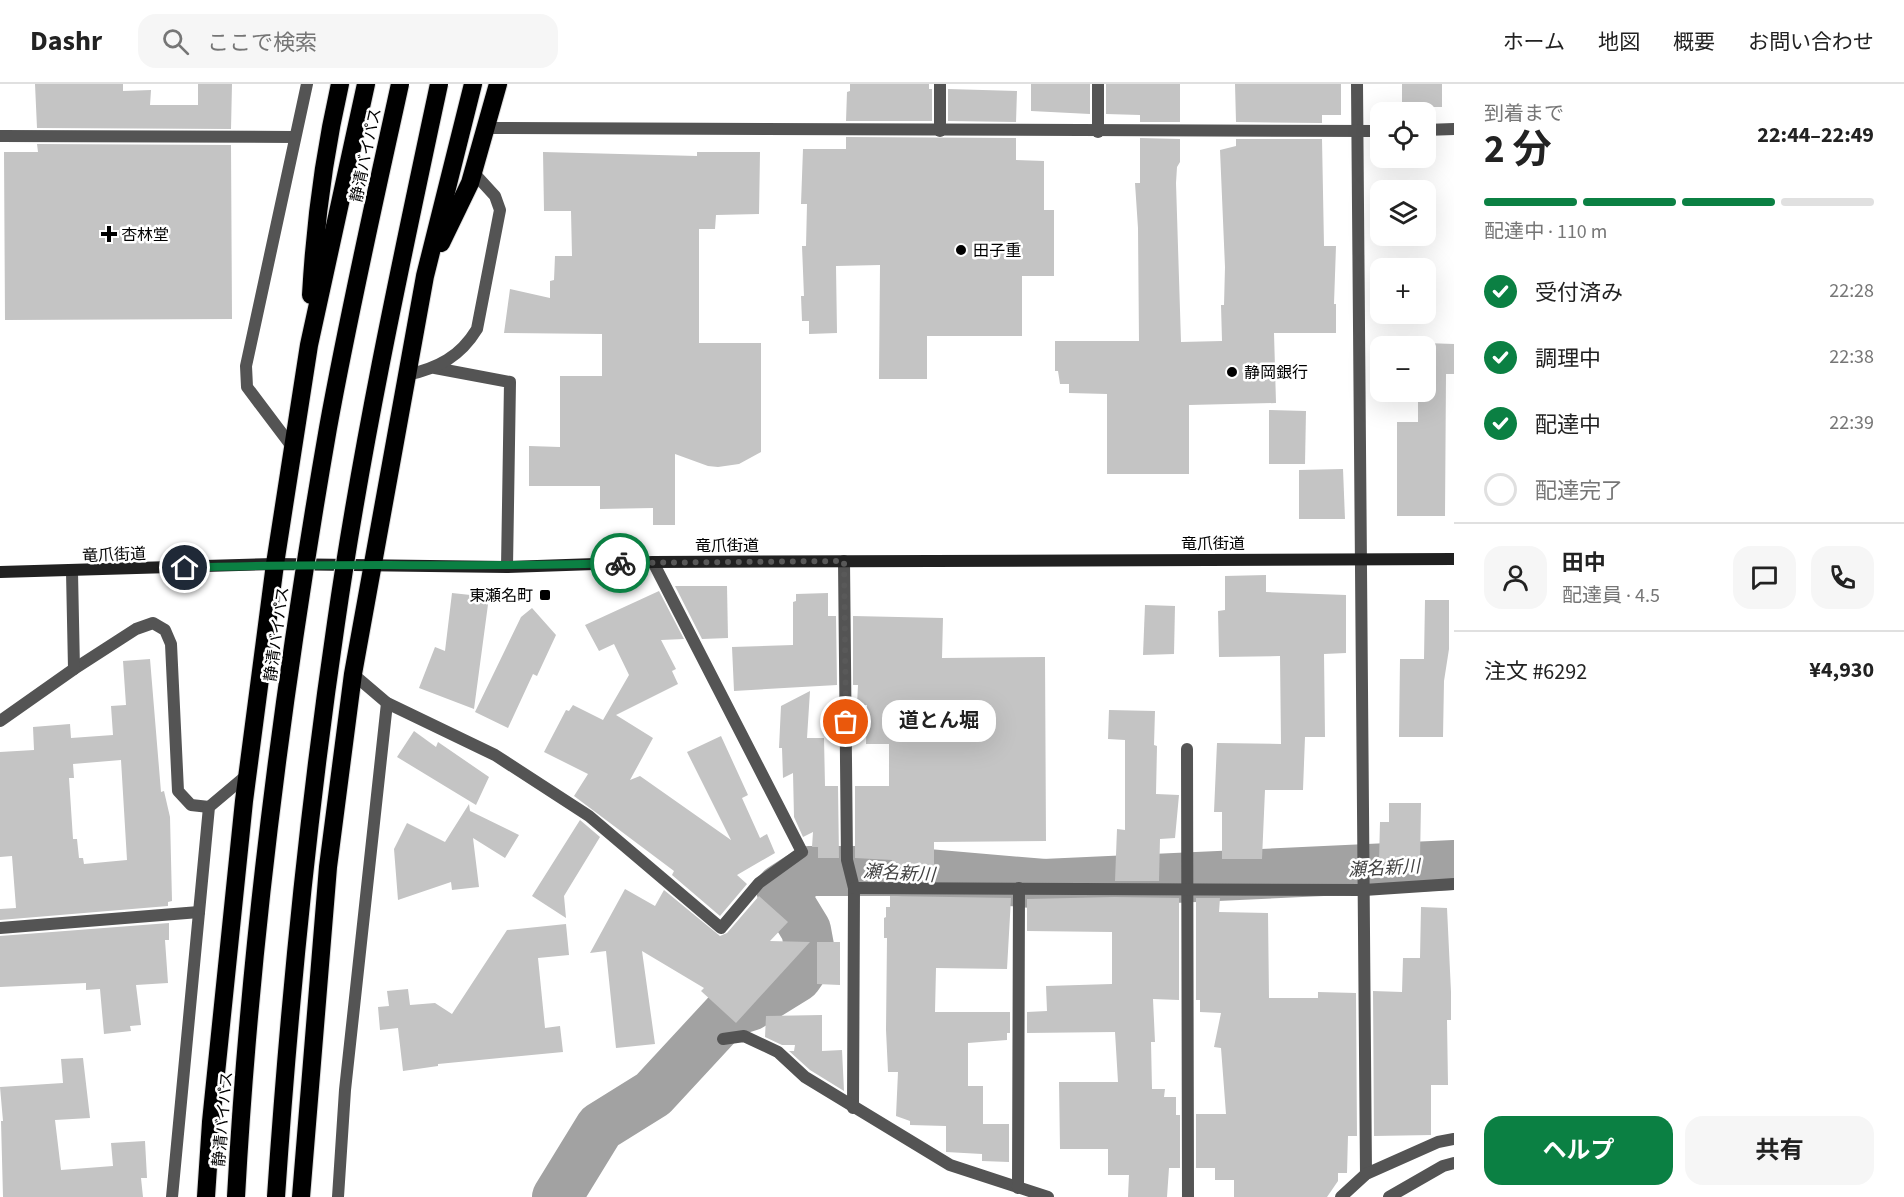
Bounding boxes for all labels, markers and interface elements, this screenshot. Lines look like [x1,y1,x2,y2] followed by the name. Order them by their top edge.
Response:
[138,14,558,68] search box
[30,21,102,61] text: Dashr
[159,25,192,58] icon: search
[207,27,317,59] text: ここで検索
[1503,27,1565,57] text: ホーム
[1598,27,1640,57] text: 地図
[1673,27,1715,57] text: 概要
[1748,27,1874,57] text: お問い合わせ
[1484,100,1564,128] text: 到着まで
[1370,102,1436,402] map controls
[1370,102,1436,168] button: locate
[345,106,387,204] street label: 静清バイパス
[1757,119,1874,151] text: 22:44–22:49
[1484,122,1551,178] text: 2 分
[1370,180,1436,246] button: layers
[1484,218,1607,246] text: 配達中 · 110 m
[121,224,169,246] place label: 杏林堂
[102,227,116,241] marker: 杏林堂
[973,240,1021,262] place label: 田子重
[954,243,968,257] marker: 田子重
[1370,258,1436,324] button: +
[1484,275,1517,308] icon: check
[1535,277,1623,309] text: 受付済み
[1829,277,1874,305] text: 22:28
[1370,336,1436,402] button: −
[1484,341,1517,374] icon: check
[1535,343,1601,375] text: 調理中
[1829,343,1874,371] text: 22:38
[1244,362,1308,384] place label: 静岡銀行
[1225,365,1239,379] marker: 静岡銀行
[1484,407,1517,440] icon: check
[1535,409,1601,441] text: 配達中
[1829,409,1874,437] text: 22:39
[1535,475,1623,507] text: 配達完了
[590,533,650,593] courier
[1181,533,1245,555] street label: 竜爪街道
[695,535,759,557] street label: 竜爪街道
[159,542,210,593] pin
[82,543,146,567] street label: 竜爪街道
[1484,546,1547,609] button: person
[1733,546,1796,609] button: chat
[1811,546,1874,609] button: phone
[604,547,637,580] icon: bike
[1562,547,1606,579] text: 田中
[168,551,201,584] icon: home
[1562,582,1660,610] text: 配達員 · 4.5
[259,585,295,683] street label: 静清バイパス
[469,585,533,607] place label: 東瀬名町
[538,588,552,602] marker: 東瀬名町
[1809,654,1874,686] text: ¥4,930
[1484,656,1587,688] text: 注文 #6292
[820,696,871,747] pin
[882,701,996,743] callout: 道とん堀
[829,705,862,738] icon: bag
[899,707,979,735] text: 道とん堀
[1347,854,1423,883] water label: 瀬名新川
[862,859,938,888] water label: 瀬名新川
[208,1070,238,1168] street label: 静清バイパス
[1484,1116,1673,1185] button: ヘルプ
[1685,1116,1874,1185] button: 共有

